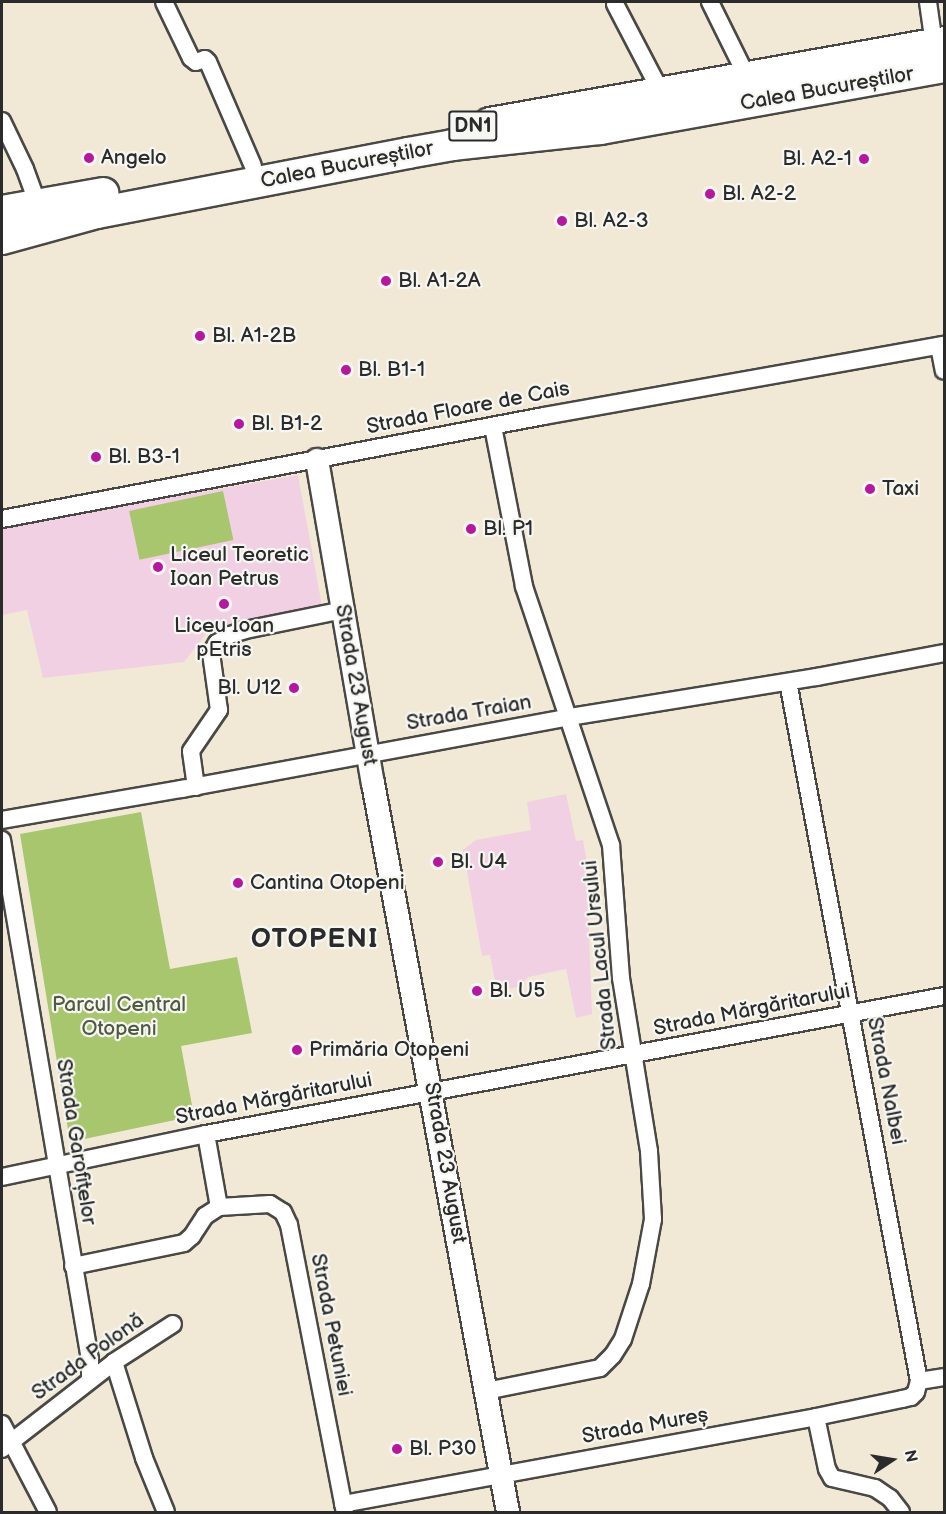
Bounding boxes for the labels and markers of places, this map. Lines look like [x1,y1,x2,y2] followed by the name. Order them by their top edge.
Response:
[101,145,167,171] place label: Angelo
[782,146,852,172] place label: Bl. A2-1
[82,151,96,165] marker: Angelo
[857,152,871,166] marker: Bl. A2-1
[722,181,796,207] place label: Bl. A2-2
[703,187,717,201] marker: Bl. A2-2
[574,208,649,234] place label: Bl. A2-3
[555,214,569,228] marker: Bl. A2-3
[398,268,481,294] place label: Bl. A1-2A
[379,274,393,288] marker: Bl. A1-2A
[212,323,296,349] place label: Bl. A1-2B
[193,329,207,343] marker: Bl. A1-2B
[358,357,425,383] place label: Bl. B1-1
[339,363,353,377] marker: Bl. B1-1
[251,411,322,437] place label: Bl. B1-2
[232,417,246,431] marker: Bl. B1-2
[108,444,180,470] place label: Bl. B3-1
[89,450,103,464] marker: Bl. B3-1
[882,476,919,502] place label: Taxi
[863,482,877,496] marker: Taxi
[483,516,533,542] place label: Bl. P1
[464,522,478,536] marker: Bl. P1
[170,542,310,592] place label: Liceul Teoretic Ioan Petrus
[151,560,165,574] marker: Liceul Teoretic Ioan Petrus
[217,597,231,611] marker: Liceu Ioan pEtris
[174,613,274,663] place label: Liceu Ioan pEtris
[217,675,282,701] place label: Bl. U12
[287,681,301,695] marker: Bl. U12
[450,849,507,875] place label: Bl. U4
[431,855,445,869] marker: Bl. U4
[250,870,405,896] place label: Cantina Otopeni
[231,876,245,890] marker: Cantina Otopeni
[489,978,545,1004] place label: Bl. U5
[470,984,484,998] marker: Bl. U5
[309,1037,469,1063] place label: Primăria Otopeni
[290,1043,304,1057] marker: Primăria Otopeni
[409,1436,476,1462] place label: Bl. P30
[390,1442,404,1456] marker: Bl. P30

